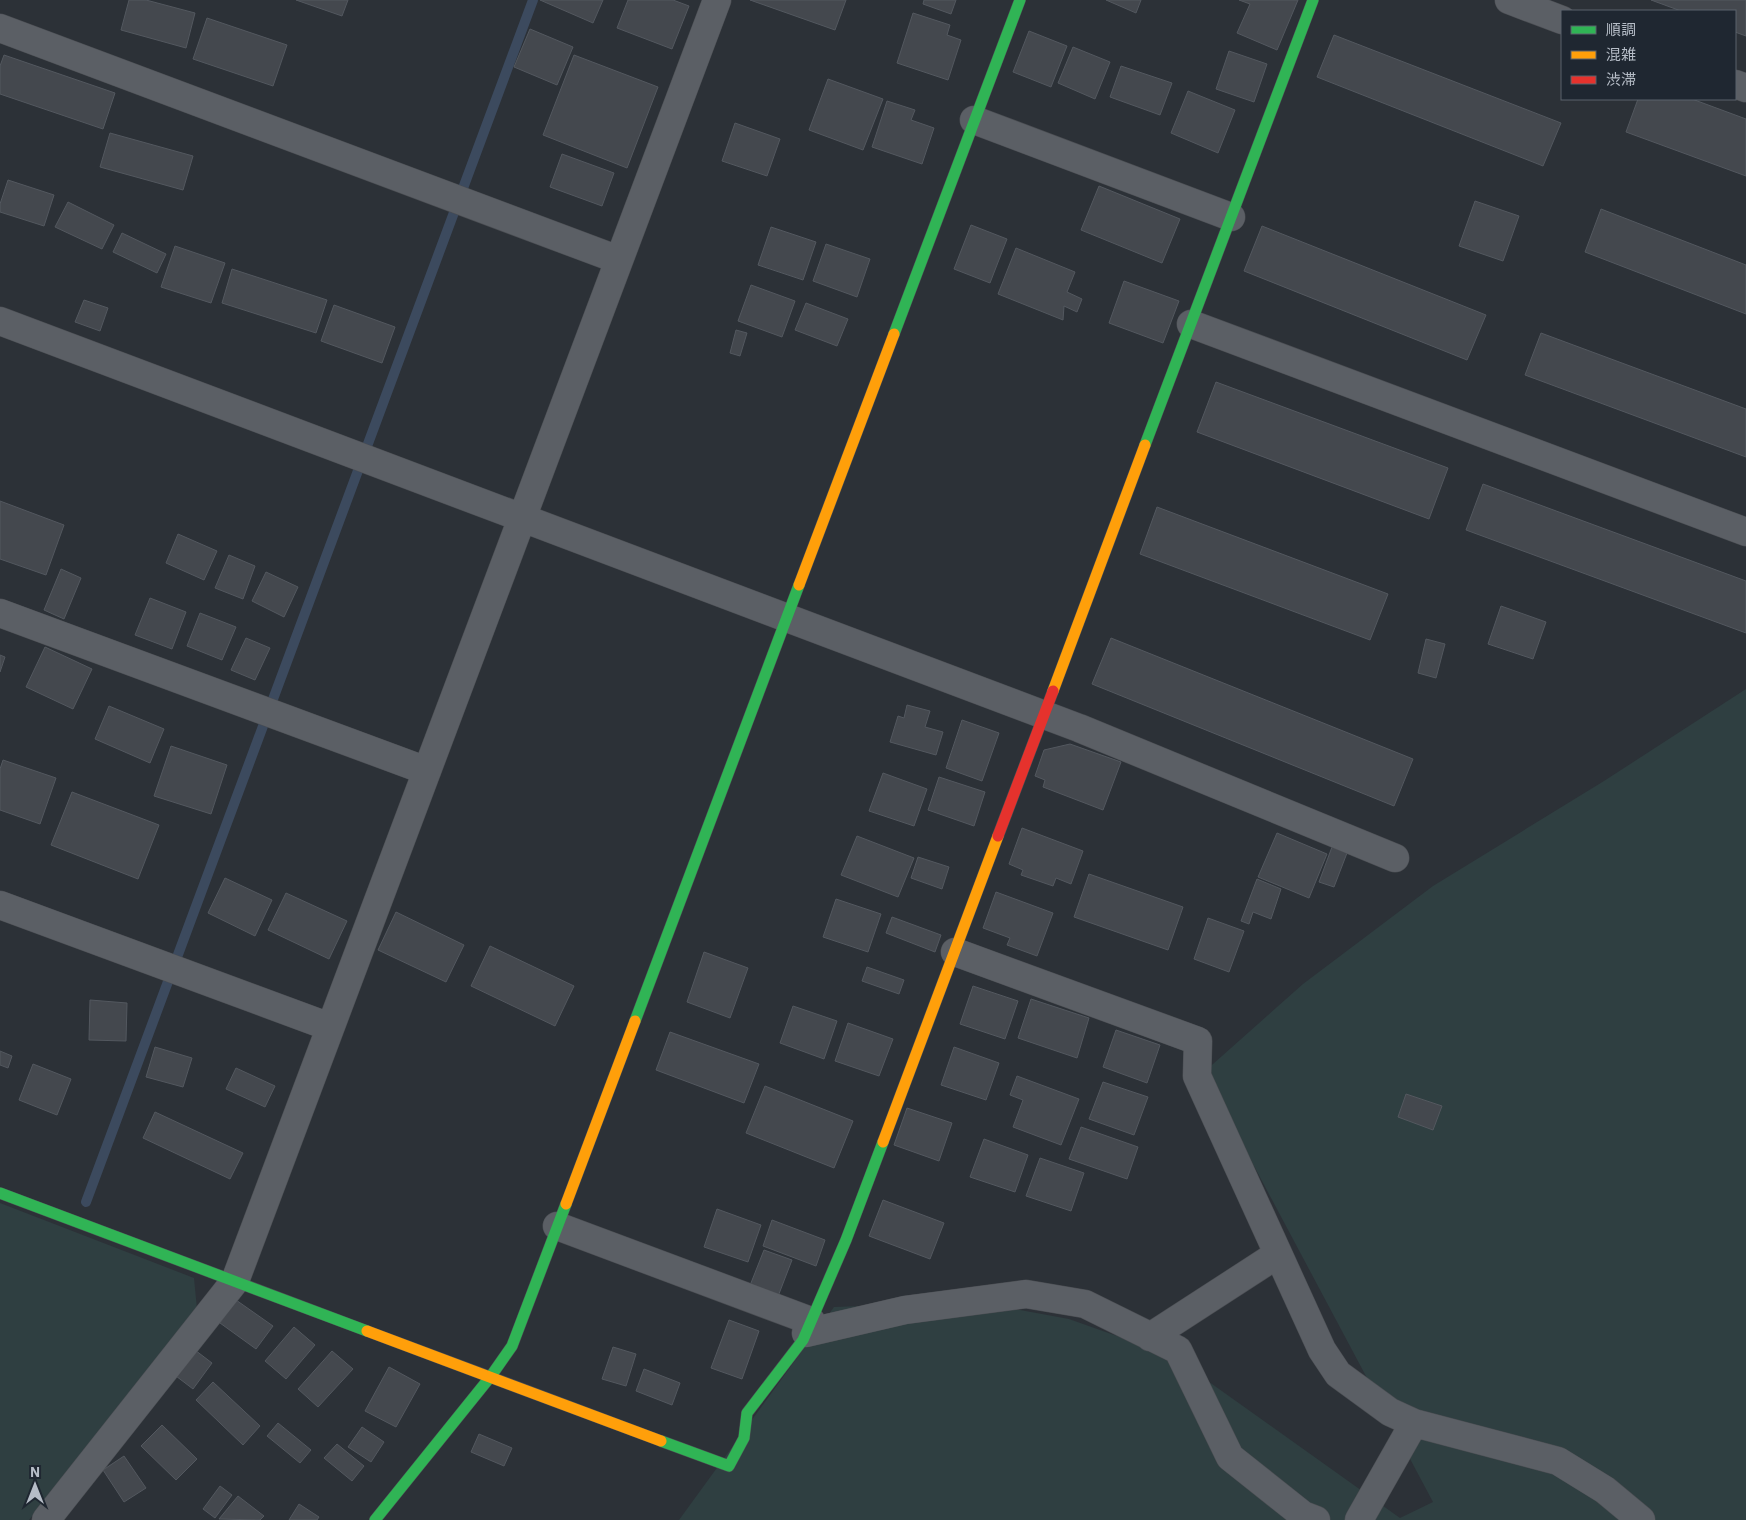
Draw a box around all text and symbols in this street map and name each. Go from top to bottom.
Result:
legend [1561,10,1736,100]
text: 順調 [1606,20,1636,39]
text: 混雑 [1606,45,1636,64]
text: 渋滞 [1606,70,1636,89]
north arrow [10,1460,60,1510]
text: N [30,1463,40,1481]

